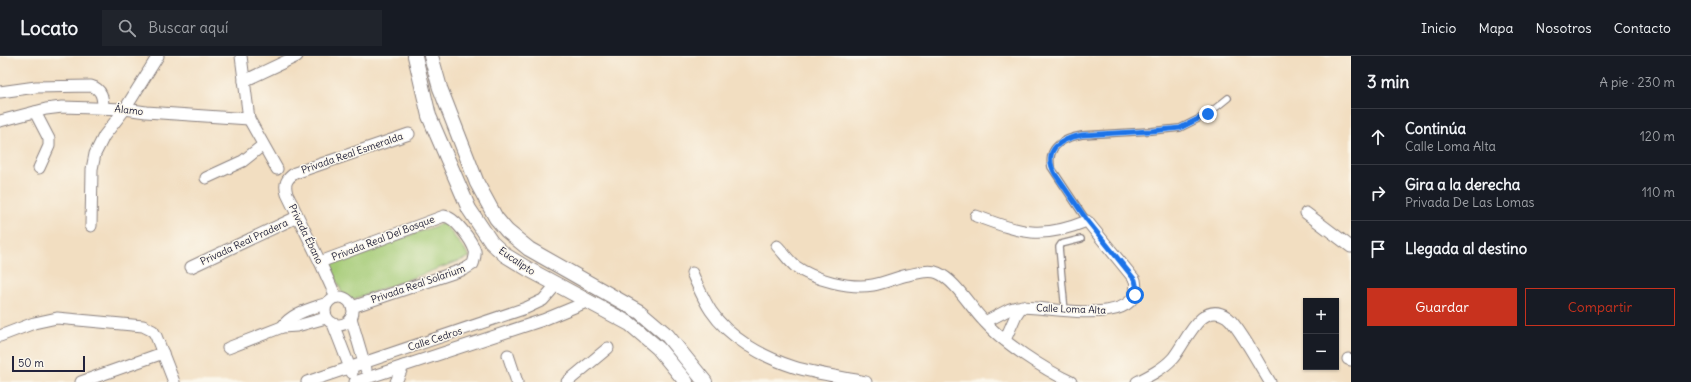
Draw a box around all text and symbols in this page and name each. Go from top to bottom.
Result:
search box [102,10,382,46]
text: Locato [20,16,78,40]
icon: search [116,17,138,39]
text: Buscar aquí [148,18,228,37]
text: Inicio [1421,19,1456,37]
text: Mapa [1478,19,1514,37]
text: Nosotros [1536,19,1592,37]
text: Contacto [1614,19,1671,37]
text: 3 min [1367,71,1409,93]
text: A pie · 230 m [1600,74,1675,91]
street label: Álamo [114,102,144,118]
route end [1199,105,1217,123]
text: Continúa [1405,119,1466,138]
icon: ahead [1367,126,1389,148]
text: 120 m [1640,128,1675,145]
street label: Privada Real Esmeralda [299,129,405,177]
text: Calle Loma Alta [1405,138,1496,155]
text: Gira a la derecha [1405,175,1520,194]
icon: right [1367,182,1389,204]
text: 110 m [1642,184,1675,201]
text: Privada De Las Lomas [1405,194,1535,211]
street label: Privada Ébano [286,202,326,267]
street label: Privada Real Del Bosque [330,212,436,264]
street label: Privada Real Pradera [198,216,290,268]
icon: arrive [1367,238,1389,260]
text: Llegada al destino [1405,239,1527,258]
street label: Eucalipto [496,244,538,278]
street label: Privada Real Solarium [369,262,467,306]
route start [1126,286,1144,304]
button: Guardar [1367,288,1517,326]
button: Compartir [1525,288,1675,326]
map controls [1303,298,1339,370]
button: + [1303,298,1339,334]
street label: Calle Loma Alta [1036,301,1106,317]
street label: Calle Cedros [406,324,464,354]
button: − [1303,334,1339,370]
scale bar [12,354,85,373]
text: 50 m [18,356,44,370]

